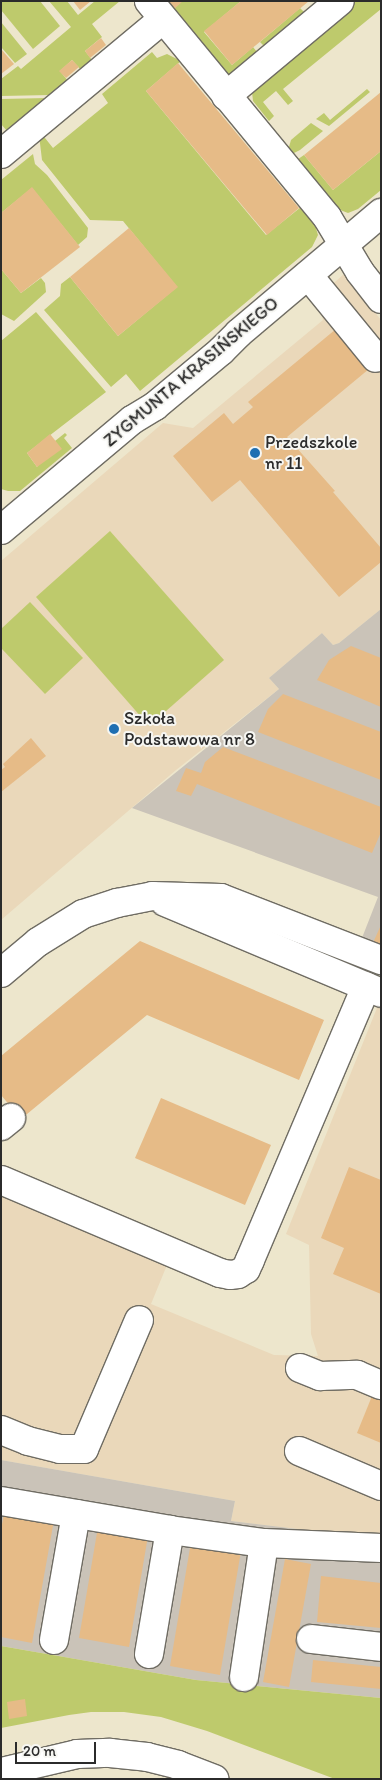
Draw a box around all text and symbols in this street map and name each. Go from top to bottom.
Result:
street label: ZYGMUNTA KRASIŃSKIEGO [99,293,283,451]
place label: Przedszkole nr 11 [265,432,357,474]
marker: Przedszkole nr 11 [249,447,261,459]
place label: Szkoła Podstawowa nr 8 [124,708,254,751]
marker: Szkoła Podstawowa nr 8 [108,723,120,735]
scale bar [18,1732,99,1764]
text: 20 m [23,1742,56,1760]

